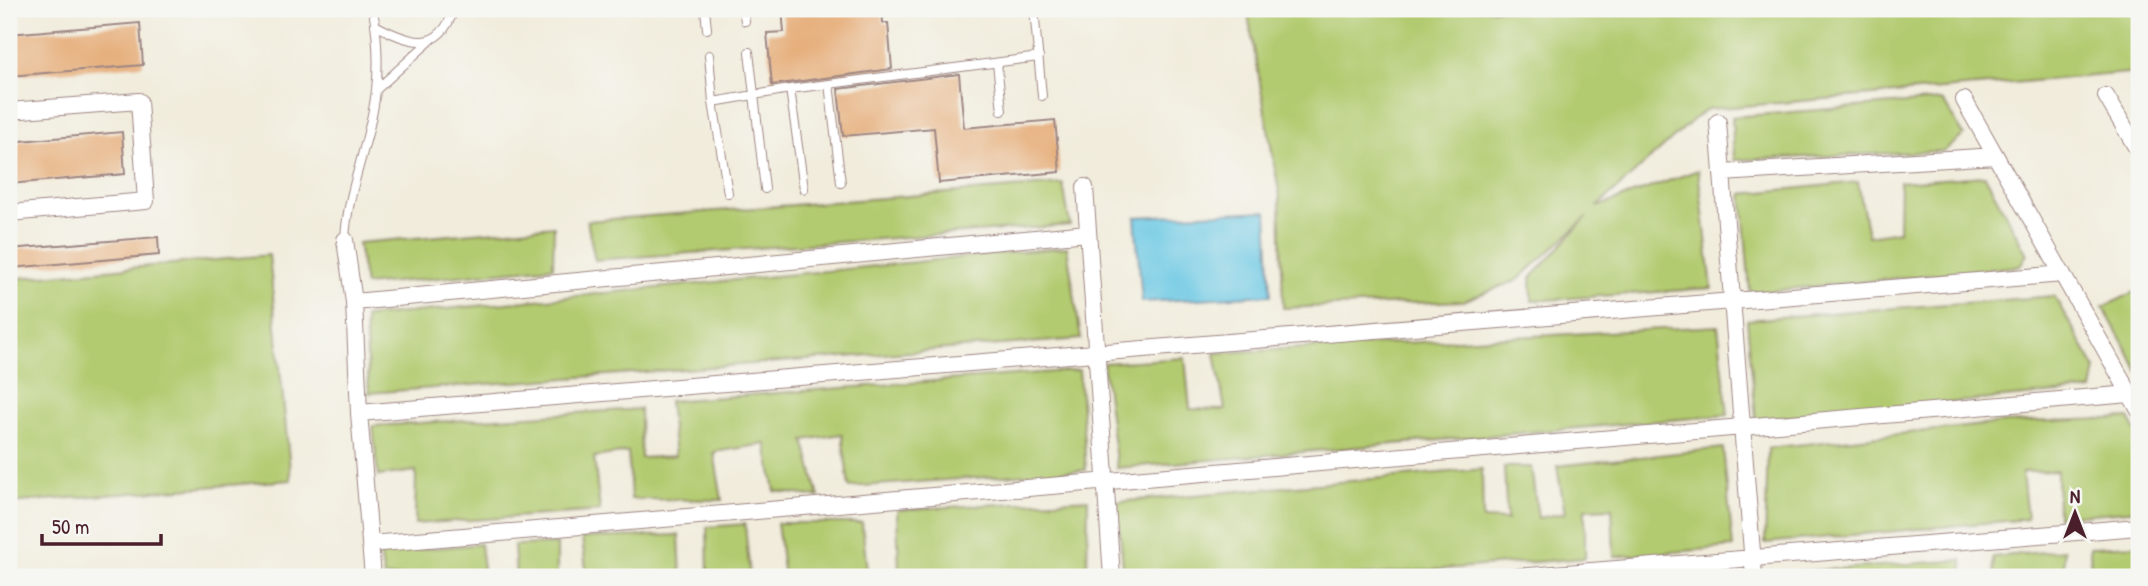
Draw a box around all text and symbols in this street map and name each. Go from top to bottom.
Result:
north arrow [2039,477,2110,548]
text: N [2070,483,2080,509]
scale bar [42,502,161,546]
text: 50 m [52,512,89,541]

